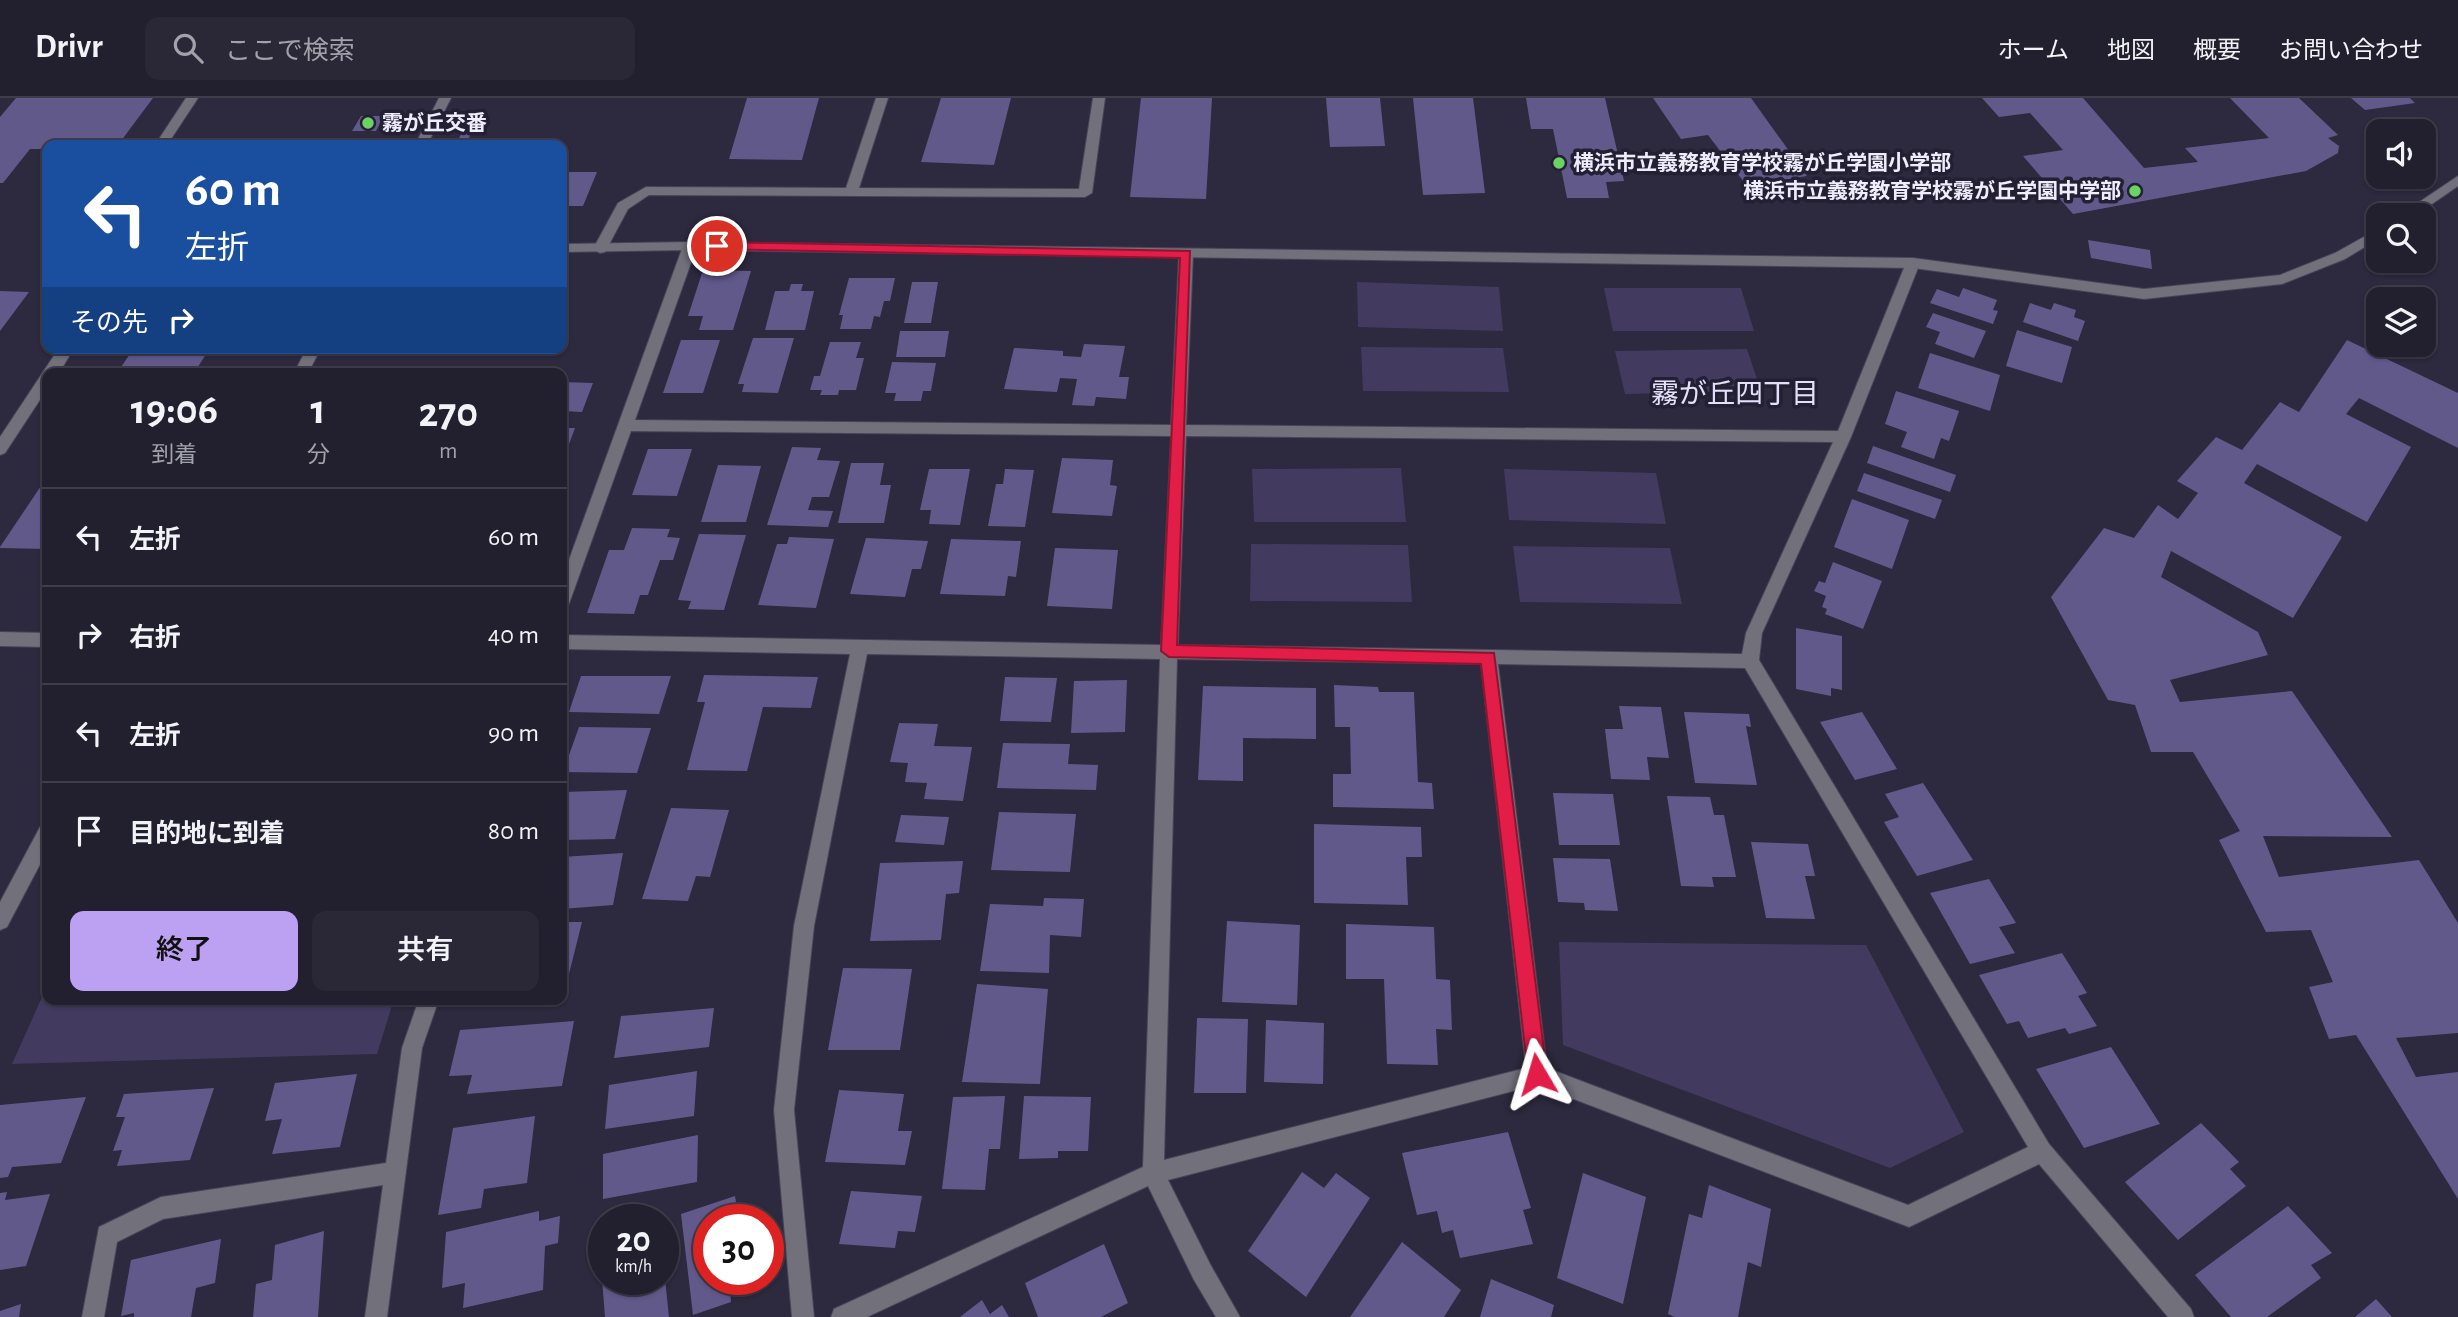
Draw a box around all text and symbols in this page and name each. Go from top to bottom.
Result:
search box [145,17,635,80]
icon: search [169,29,207,67]
text: Drivr [35,31,103,64]
text: ここで検索 [225,38,355,64]
text: ホーム [1998,39,2069,63]
text: 地図 [2107,39,2155,63]
text: 概要 [2193,39,2241,63]
text: お問い合わせ [2279,39,2423,63]
place label: 霧が丘交番 [382,111,487,134]
marker: 霧が丘交番 [360,115,376,131]
map controls [2366,119,2436,357]
button: sound [2366,119,2436,189]
place label: 横浜市立義務教育学校霧が丘学園小学部 [1573,151,1951,174]
marker: 横浜市立義務教育学校霧が丘学園小学部 [1551,155,1567,171]
text: 60 m [185,166,281,215]
icon: left [70,168,161,259]
place label: 横浜市立義務教育学校霧が丘学園中学部 [1743,179,2121,202]
marker: 横浜市立義務教育学校霧が丘学園中学部 [2127,183,2143,199]
button: search [2366,203,2436,273]
pin [687,216,747,276]
icon: arrive [698,227,736,265]
text: 左折 [185,232,249,264]
button: layers [2366,287,2436,357]
icon: right [162,301,200,339]
text: その先 [70,310,148,336]
district label: 霧が丘四丁目 [1651,379,1819,409]
text: 19:06 [131,389,218,431]
text: 1 [311,389,326,431]
text: 270 [418,392,478,434]
text: m [439,440,458,463]
text: 到着 [151,444,197,467]
text: 分 [307,444,330,467]
icon: left [70,518,108,556]
text: 60 m [488,524,539,550]
text: 左折 [129,527,181,553]
icon: right [70,616,108,654]
text: 40 m [488,622,539,648]
text: 右折 [129,625,181,651]
icon: left [70,714,108,752]
text: 90 m [488,720,539,746]
text: 左折 [129,723,181,749]
icon: arrive [70,812,108,850]
text: 80 m [488,818,539,844]
text: 目的地に到着 [129,821,285,847]
button: 終了 [70,911,298,991]
button: 共有 [312,911,539,991]
position arrow [1500,1037,1574,1111]
speed limit sign: 30 [693,1204,784,1295]
text: 20 [616,1223,651,1258]
text: km/h [615,1258,652,1276]

